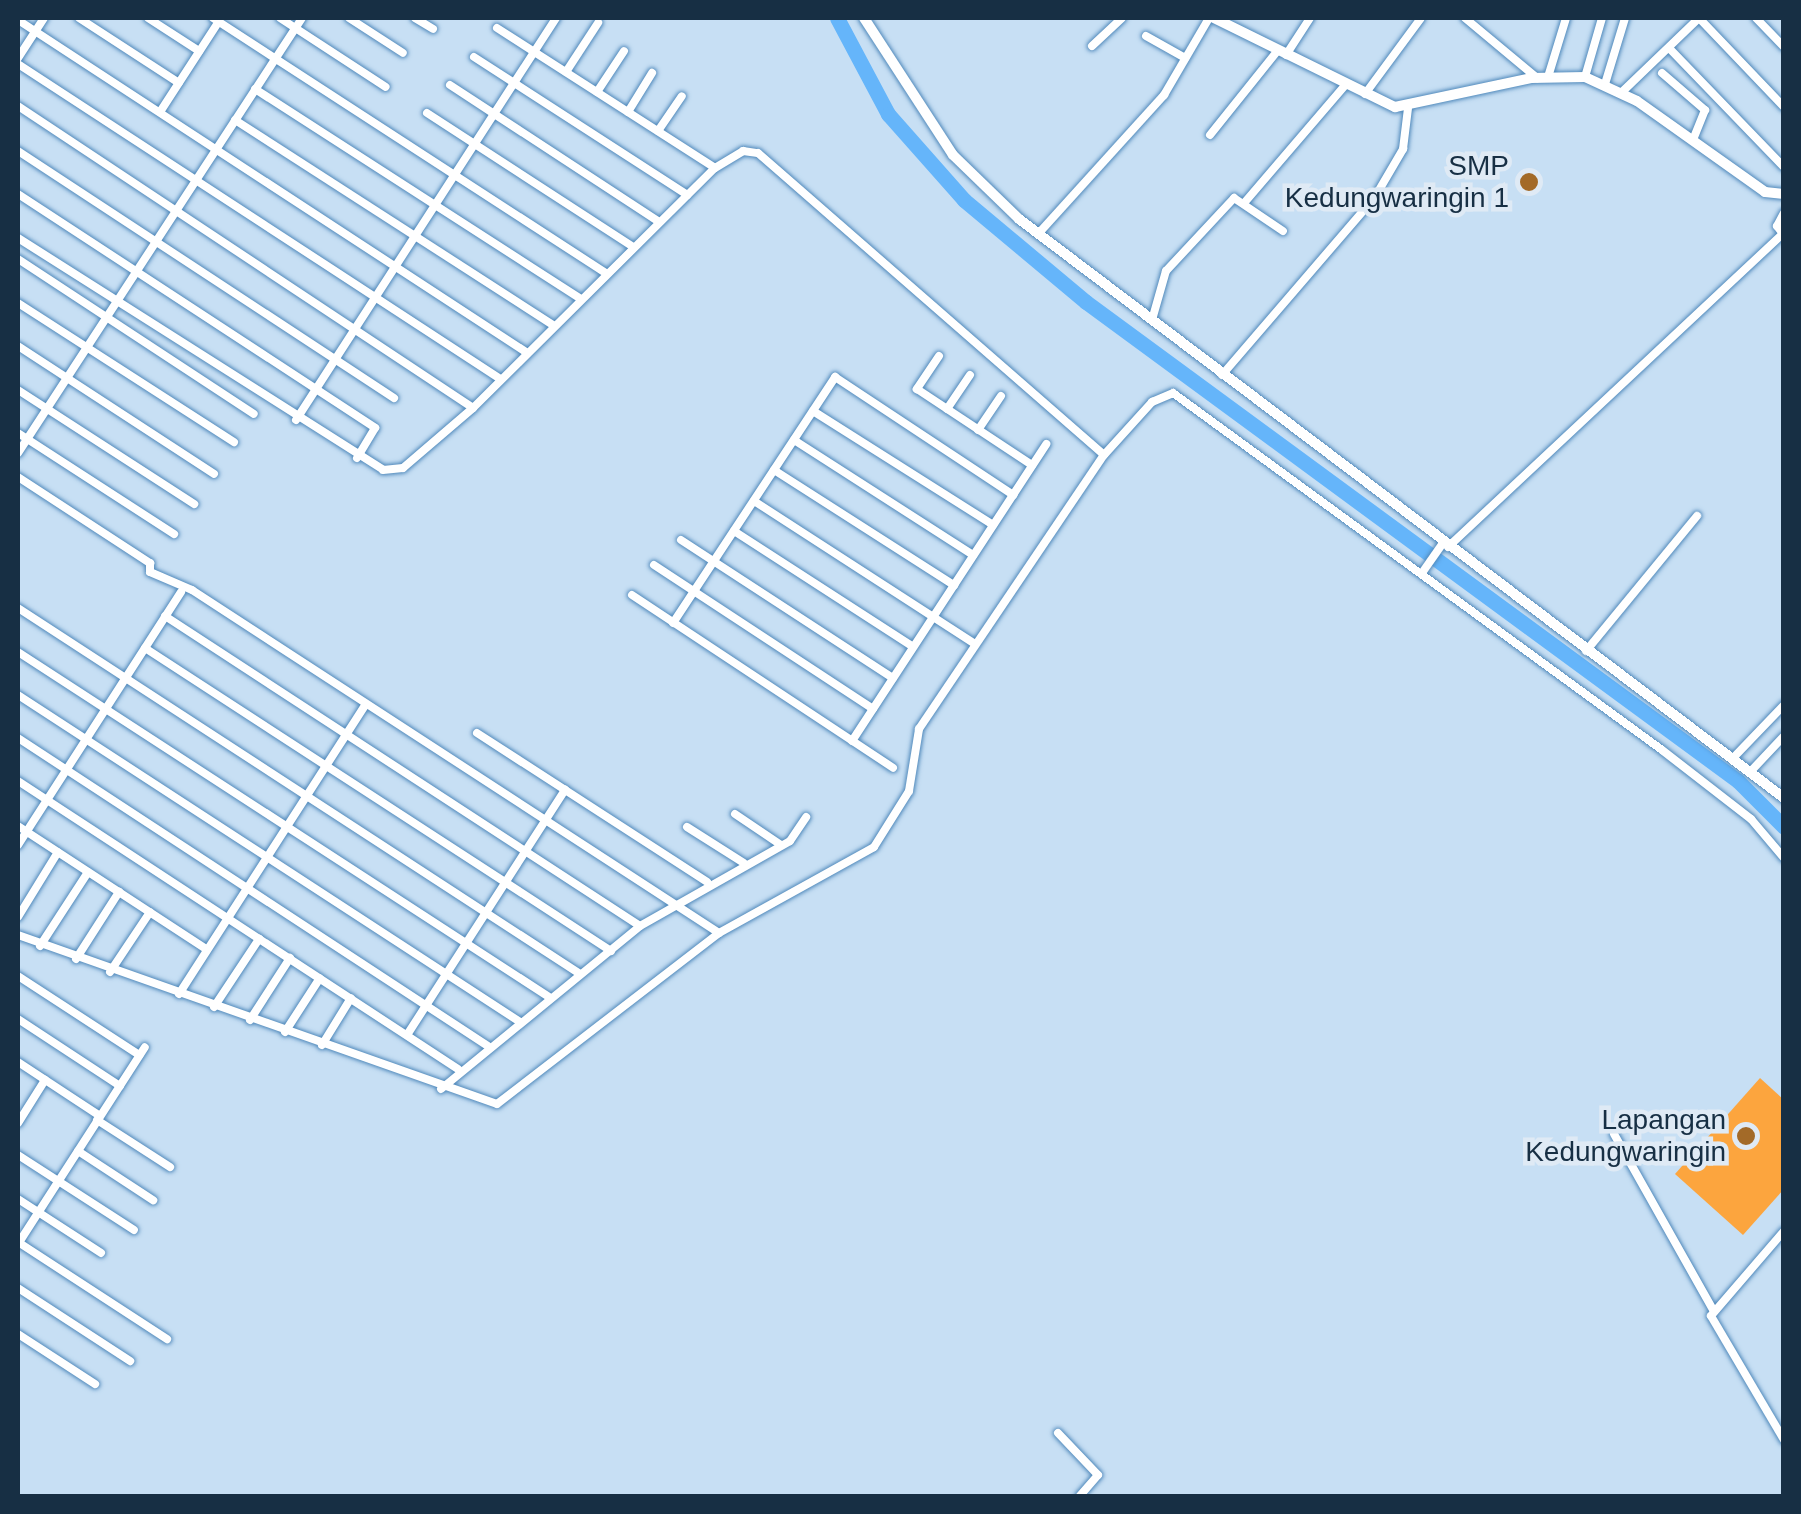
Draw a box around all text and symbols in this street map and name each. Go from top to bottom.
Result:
place label: SMP Kedungwaringin 1 [1285,149,1509,215]
marker: SMP Kedungwaringin 1 [1518,171,1540,193]
place label: Lapangan Kedungwaringin [1525,1103,1726,1169]
marker: Lapangan Kedungwaringin [1735,1125,1757,1147]

